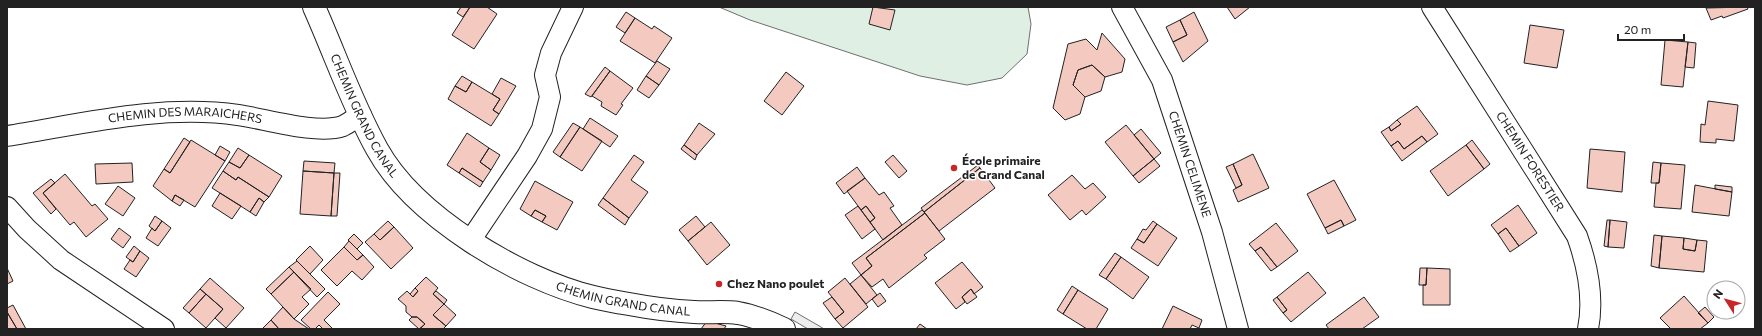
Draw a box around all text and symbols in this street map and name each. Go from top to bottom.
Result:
scale bar [1618,16,1684,42]
text: 20 m [1624,22,1651,36]
street label: CHEMIN GRAND CANAL [328,52,402,180]
street label: CHEMIN DES MARAICHERS [107,104,264,125]
street label: CHEMIN CELIMENE [1167,109,1215,219]
street label: CHEMIN FORESTIER [1494,109,1568,214]
place label: École primaire de Grand Canal [962,153,1045,181]
marker: École primaire de Grand Canal [949,163,959,173]
place label: Chez Nano poulet [727,276,824,290]
street label: CHEMIN GRAND CANAL [554,278,691,318]
marker: Chez Nano poulet [714,279,724,289]
north arrow [1706,280,1746,320]
text: N [1710,287,1725,301]

